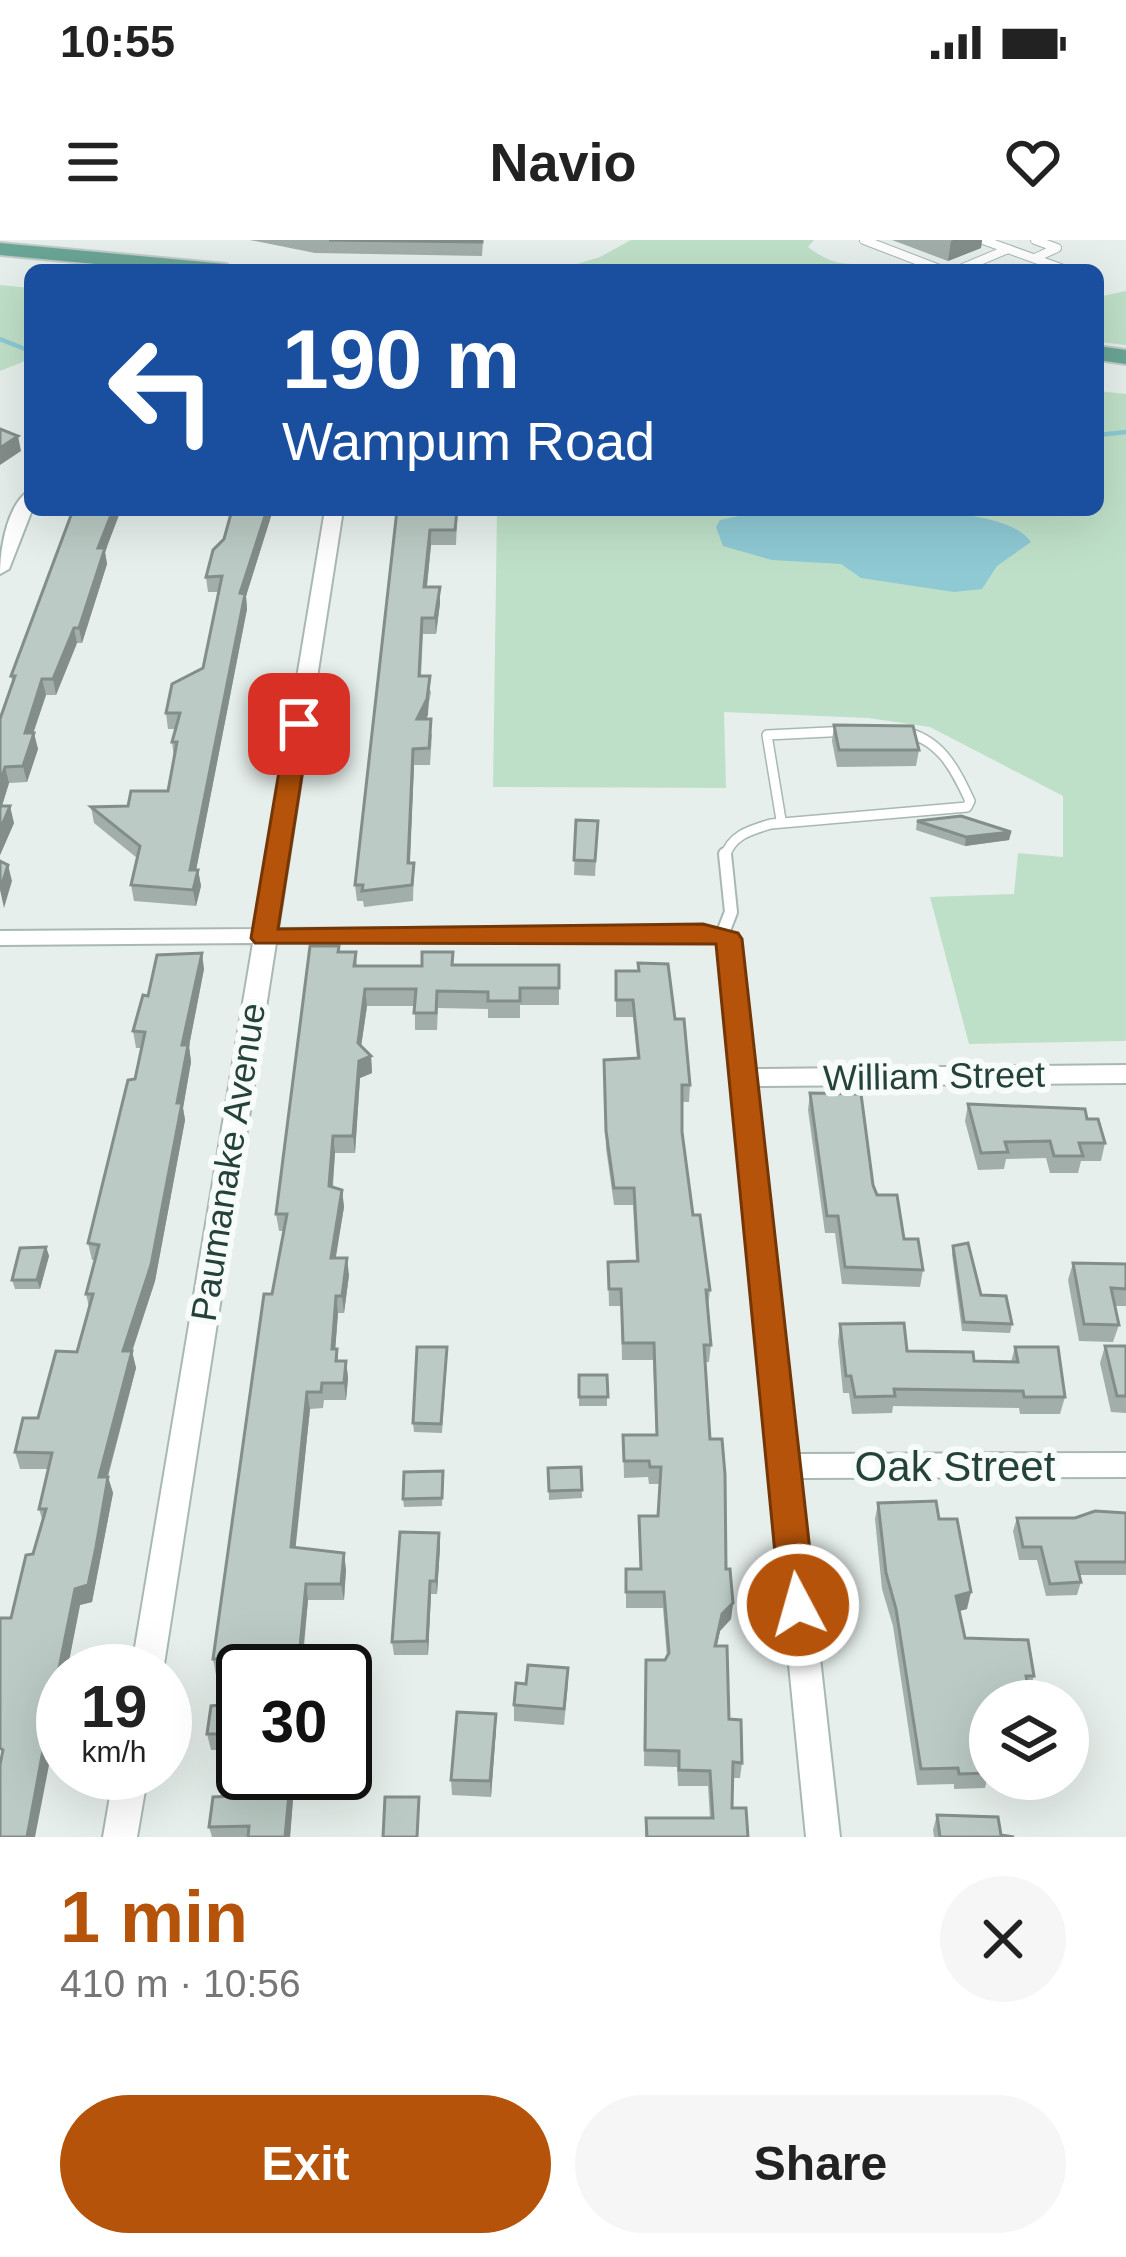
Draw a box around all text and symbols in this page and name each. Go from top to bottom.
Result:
text: 10:55 [60,16,175,67]
icon: menu [60,129,126,195]
icon: heart [1000,129,1066,195]
text: Navio [489,132,637,192]
icon: left [84,312,240,468]
text: 190 m [282,312,520,406]
text: Wampum Road [282,411,655,471]
pin [248,673,350,775]
icon: arrive [266,691,332,757]
street label: Paumanake Avenue [183,1000,273,1324]
street label: William Street [823,1054,1045,1098]
street label: Oak Street [855,1443,1056,1490]
position arrow [735,1542,861,1668]
speed limit sign: 30 [216,1644,372,1800]
text: 19 [81,1673,147,1740]
map controls [969,1680,1089,1800]
button: layers [969,1680,1089,1800]
text: km/h [81,1735,147,1768]
button: close [940,1876,1066,2002]
text: 1 min [60,1877,248,1957]
text: 410 m · 10:56 [60,1962,301,2005]
button: Exit [60,2095,551,2233]
button: Share [575,2095,1066,2233]

